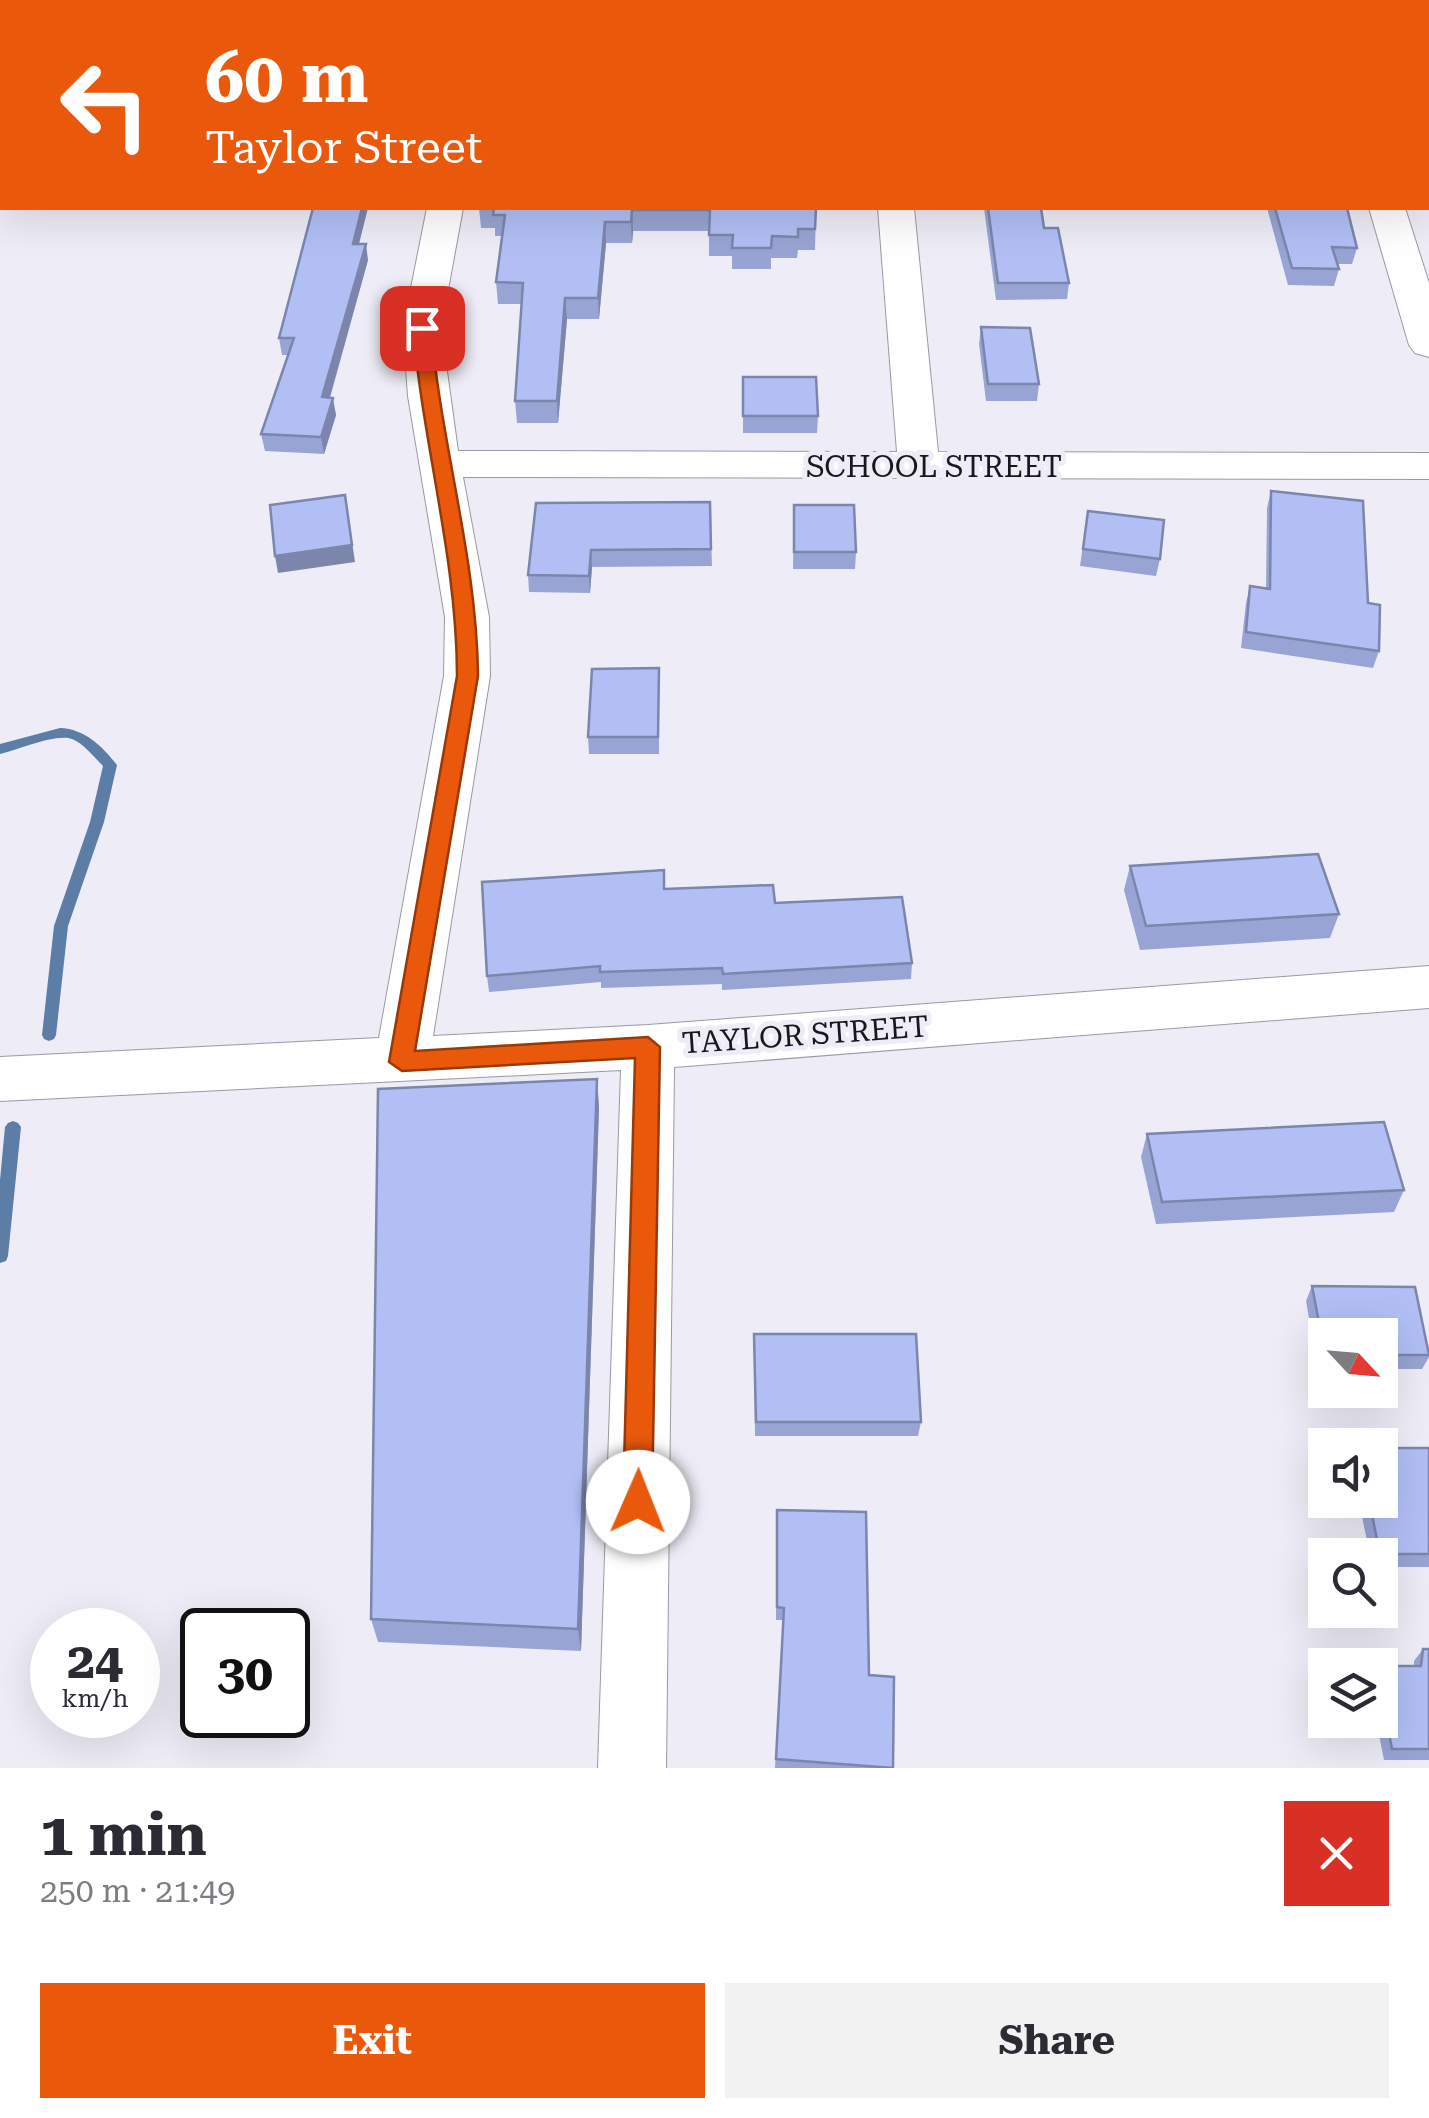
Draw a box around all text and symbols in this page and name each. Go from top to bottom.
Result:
text: 60 m [205,37,369,119]
icon: left [40,40,170,170]
text: Taylor Street [205,121,483,174]
pin [380,286,465,371]
icon: arrive [395,301,450,356]
street label: SCHOOL STREET [806,449,1062,484]
street label: TAYLOR STREET [681,1008,929,1061]
north arrow [1308,1318,1398,1408]
map controls [1308,1318,1398,1738]
button: sound [1308,1428,1398,1518]
position arrow [586,1450,690,1554]
button: search [1308,1538,1398,1628]
speed limit sign: 30 [180,1608,310,1738]
text: 24 [67,1632,123,1690]
button: layers [1308,1648,1398,1738]
text: km/h [62,1684,128,1713]
text: 1 min [40,1799,207,1870]
button: close [1284,1801,1389,1906]
text: 250 m · 21:49 [40,1872,235,1910]
button: Exit [40,1983,705,2098]
button: Share [725,1983,1389,2098]

